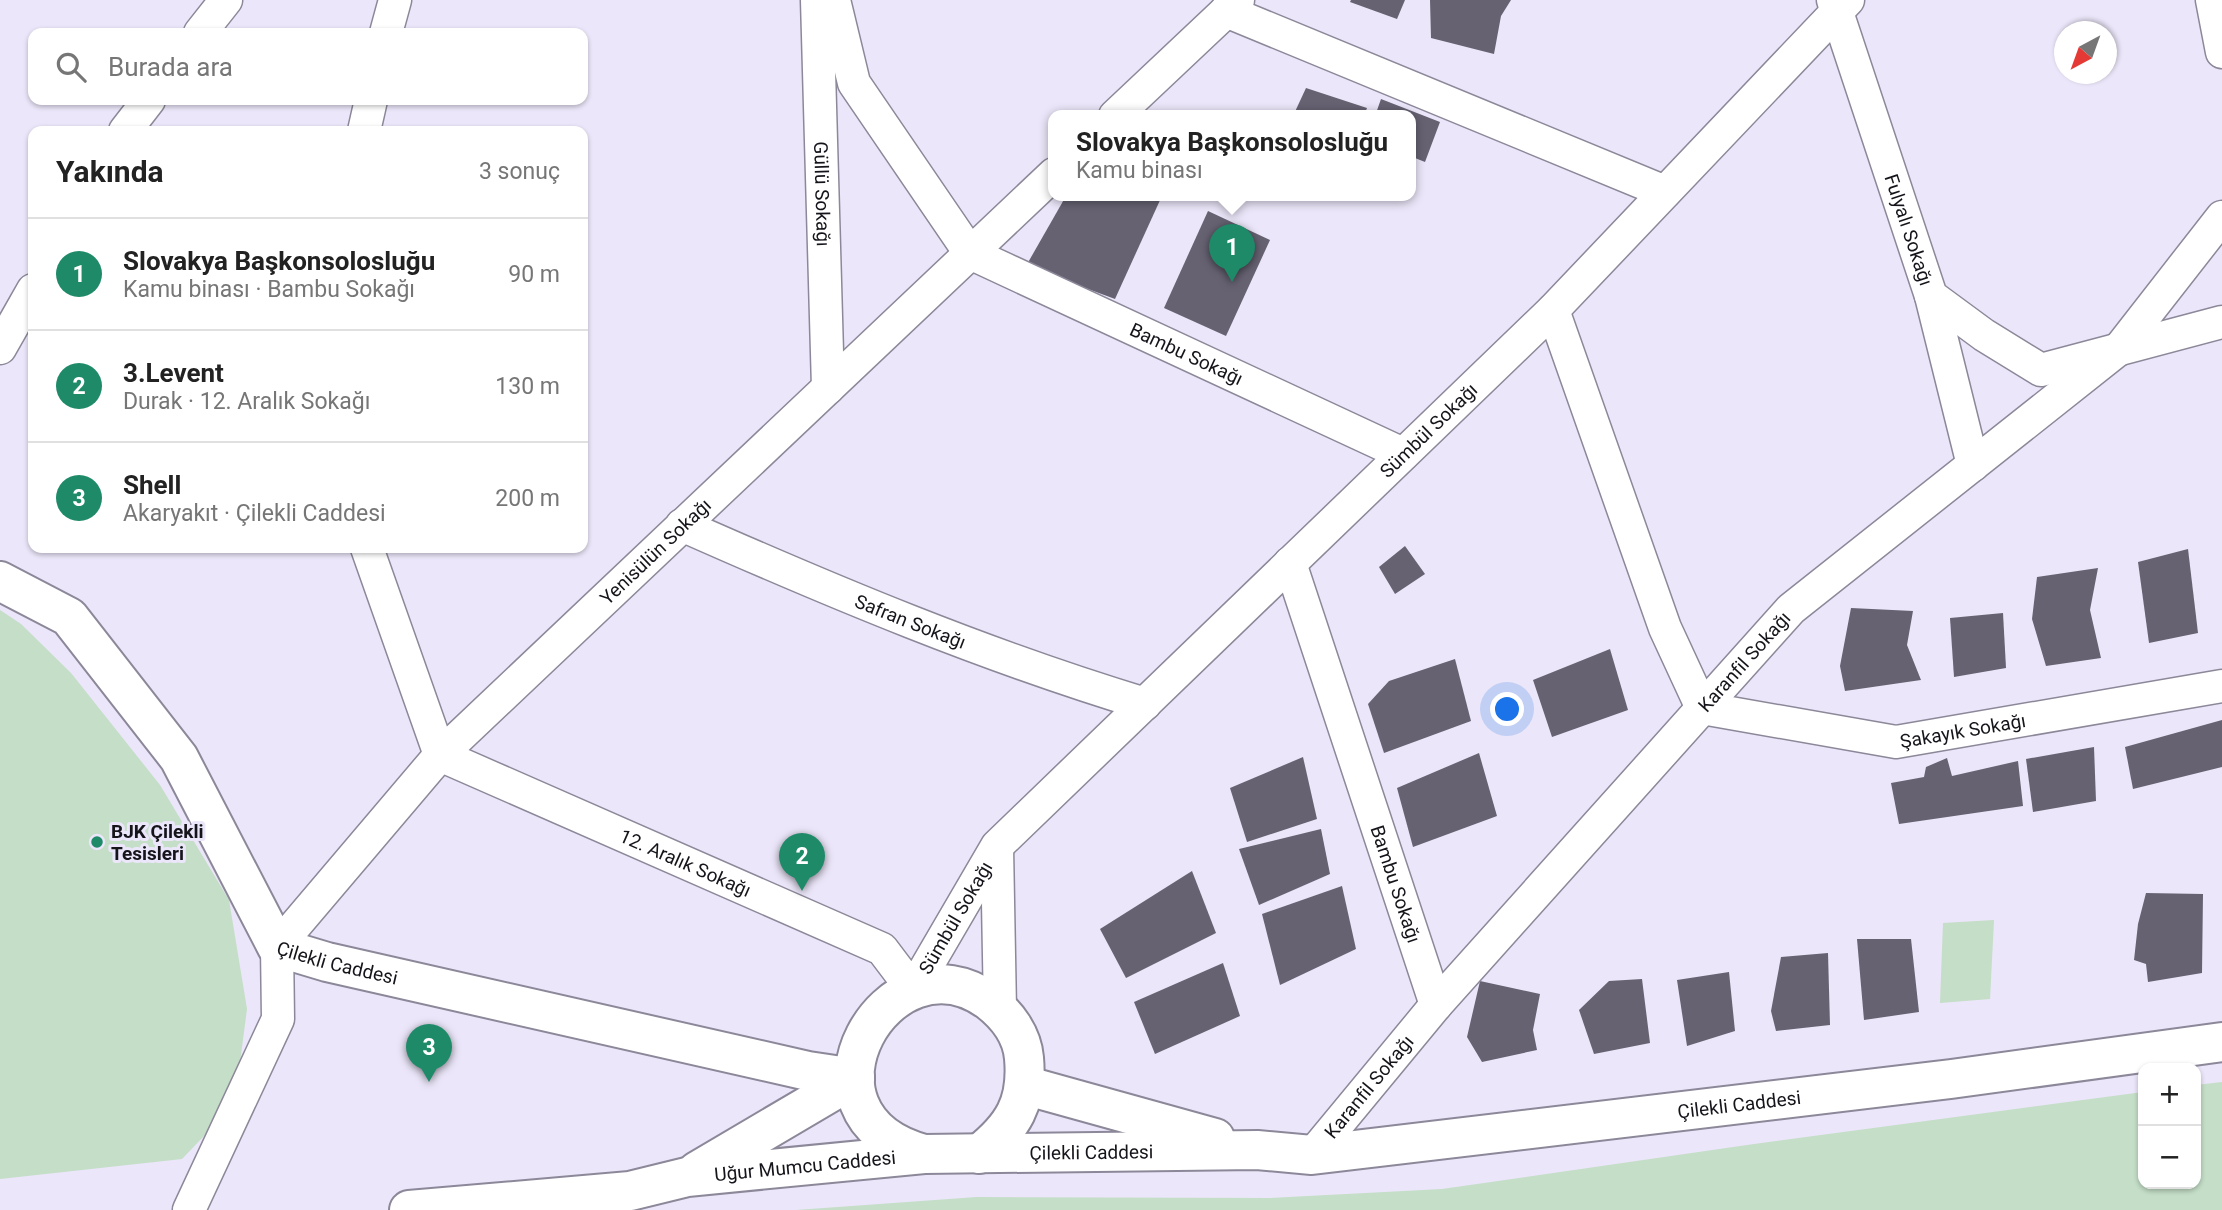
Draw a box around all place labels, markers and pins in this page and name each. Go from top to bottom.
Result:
pin: 1 [1209,224,1255,282]
place label: BJK Çilekli Tesisleri [111,820,204,865]
pin: 2 [779,833,825,891]
marker: BJK Çilekli Tesisleri [89,834,105,850]
pin: 3 [406,1024,452,1082]

